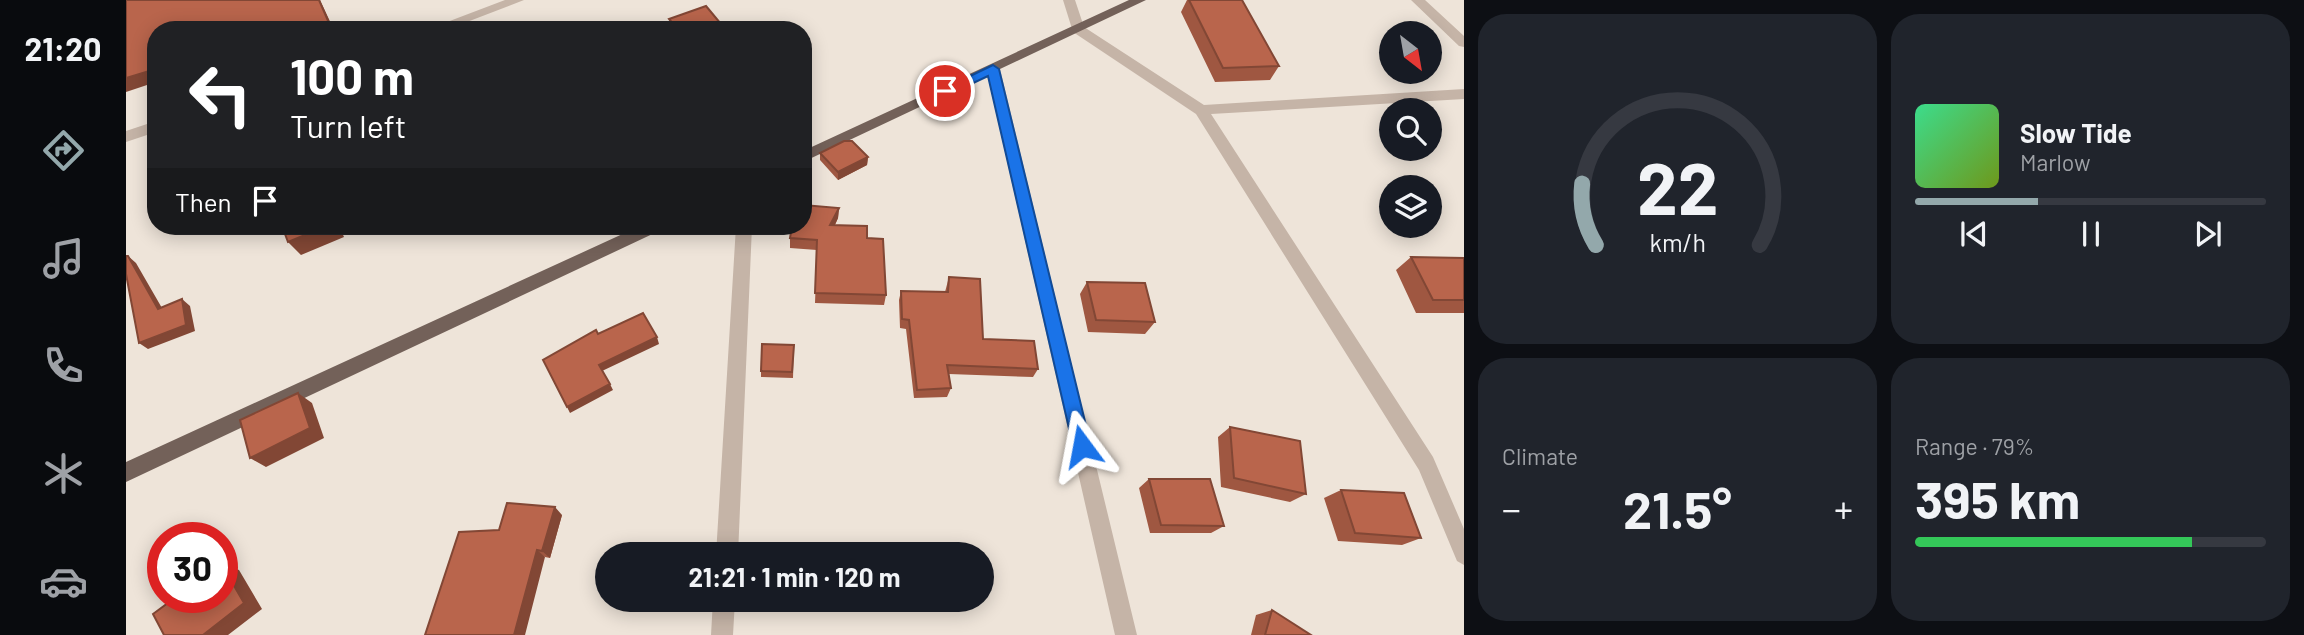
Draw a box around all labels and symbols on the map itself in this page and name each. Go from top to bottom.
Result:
north arrow [1379,21,1442,84]
pin [915,61,975,121]
position arrow [1045,409,1119,483]
speed limit sign: 30 [147,522,238,613]

